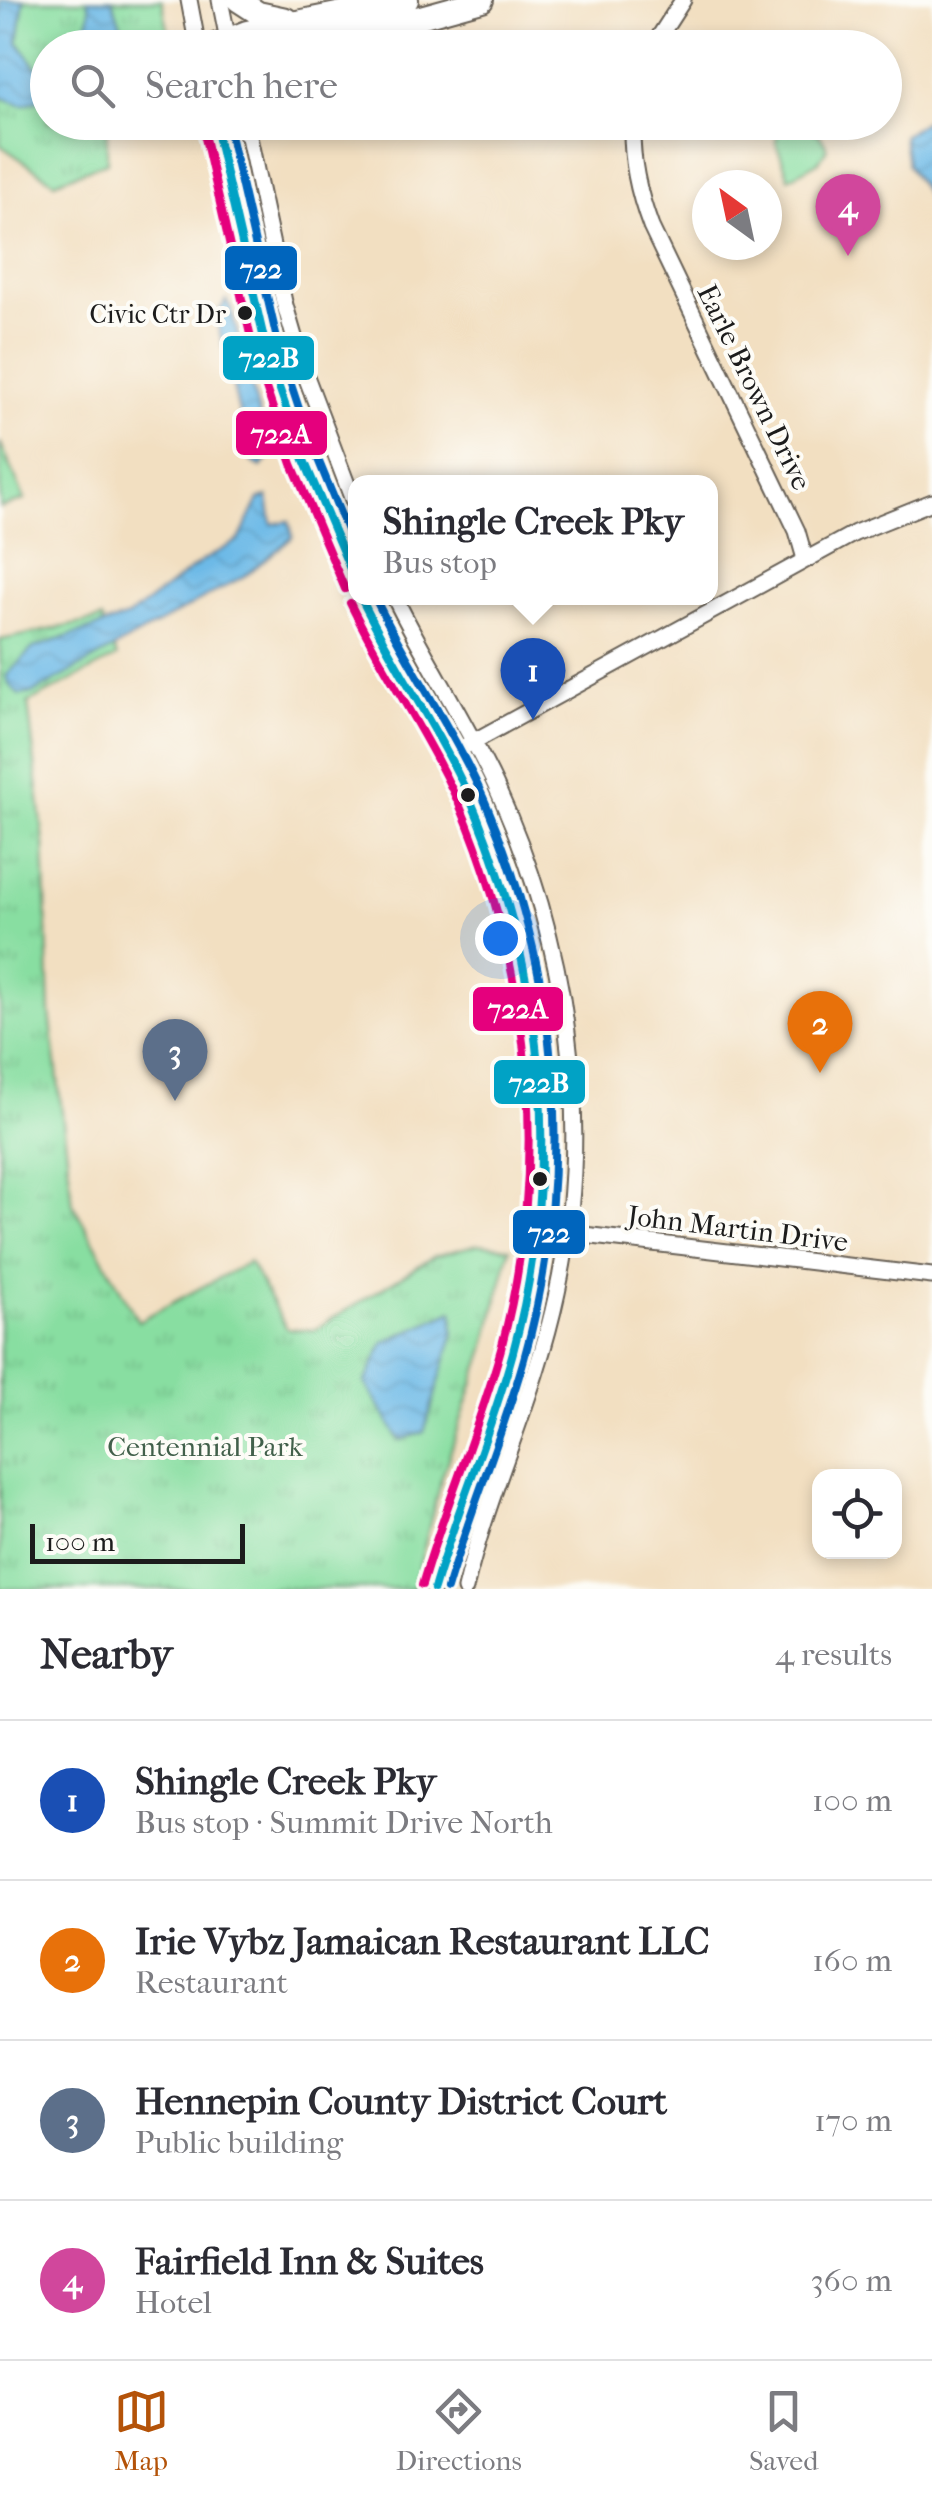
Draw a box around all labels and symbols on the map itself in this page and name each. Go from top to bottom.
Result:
north arrow [692,170,782,260]
pin: 4 [816,174,880,256]
line badge: 722 [223,244,299,292]
text: 722 [239,252,282,285]
street label: Earle Brown Drive [691,279,819,495]
place label: Civic Ctr Dr [90,299,226,330]
marker: Civic Ctr Dr [235,303,255,323]
line badge: 722B [221,334,316,382]
text: 722B [238,341,299,374]
line badge: 722A [234,409,329,457]
text: 722A [250,417,312,450]
pin: 1 [500,638,566,720]
unlabelled marker [458,785,478,805]
your location [475,913,526,964]
line badge: 722A [471,985,565,1033]
pin: 2 [788,990,852,1073]
text: 722A [487,992,549,1025]
pin: 3 [142,1018,208,1101]
line badge: 722B [492,1058,587,1106]
text: 722B [508,1066,569,1099]
unlabelled marker [530,1169,550,1189]
street label: John Martin Drive [624,1198,850,1258]
line badge: 722 [511,1208,587,1256]
text: 722 [527,1216,570,1249]
park label: Centennial Park [107,1430,303,1463]
scale bar [30,1519,245,1564]

